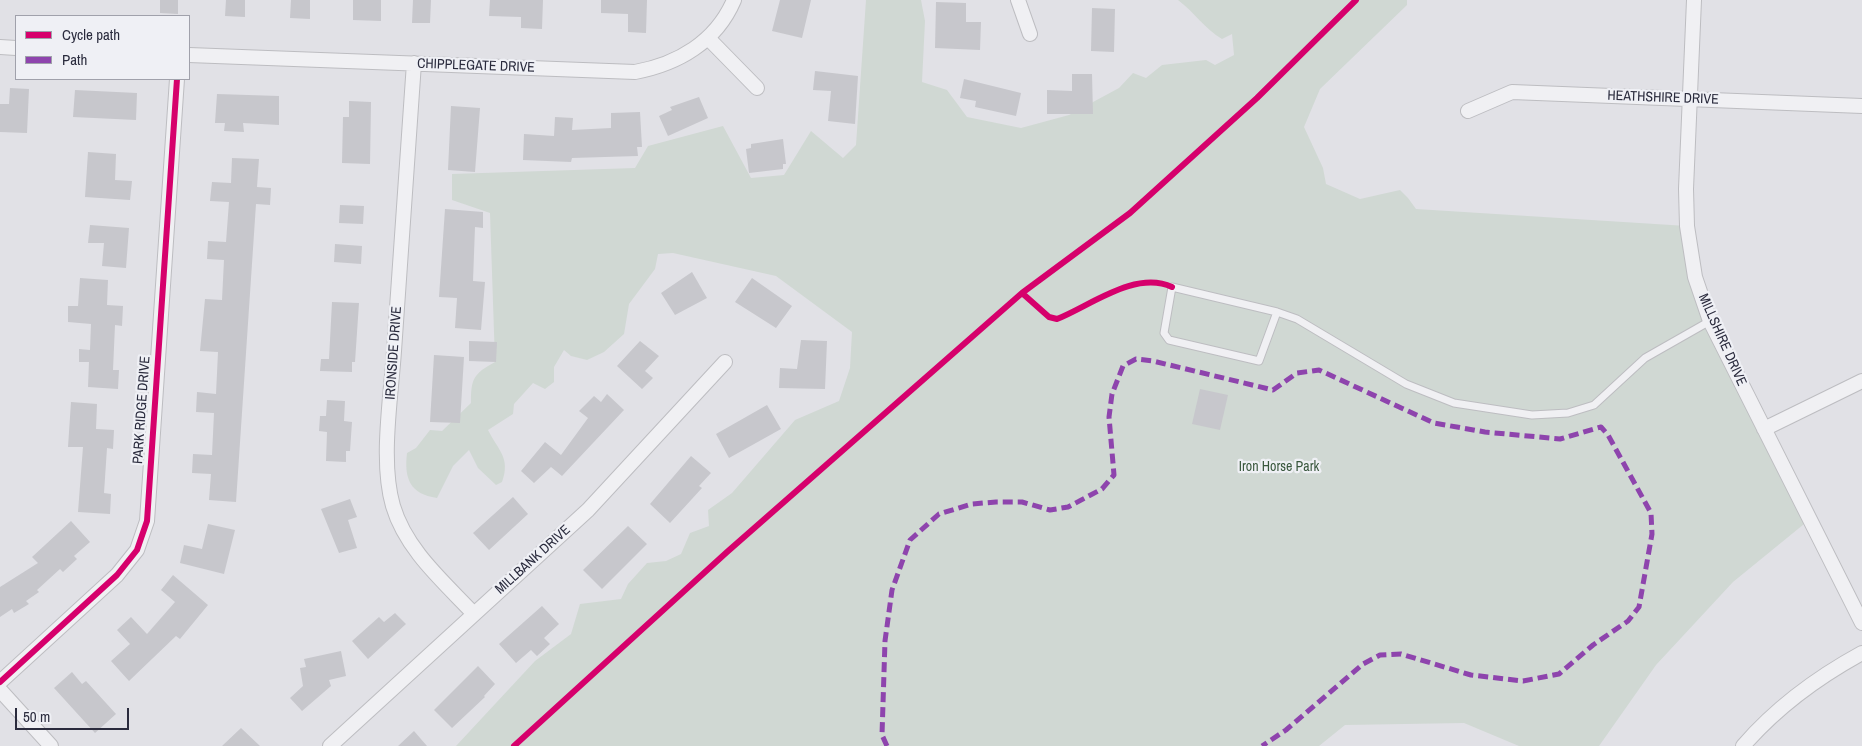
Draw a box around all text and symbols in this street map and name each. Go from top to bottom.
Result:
legend [15,15,190,80]
text: Cycle path [62,24,120,45]
text: Path [62,49,87,70]
street label: CHIPPLEGATE DRIVE [417,56,535,76]
street label: HEATHSHIRE DRIVE [1607,88,1719,108]
street label: MILLSHIRE DRIVE [1694,291,1750,389]
street label: IRONSIDE DRIVE [382,306,406,400]
street label: PARK RIDGE DRIVE [130,355,154,465]
park label: Iron Horse Park [1239,459,1319,475]
street label: MILLBANK DRIVE [492,522,574,598]
scale bar [18,698,131,730]
text: 50 m [23,706,50,727]

